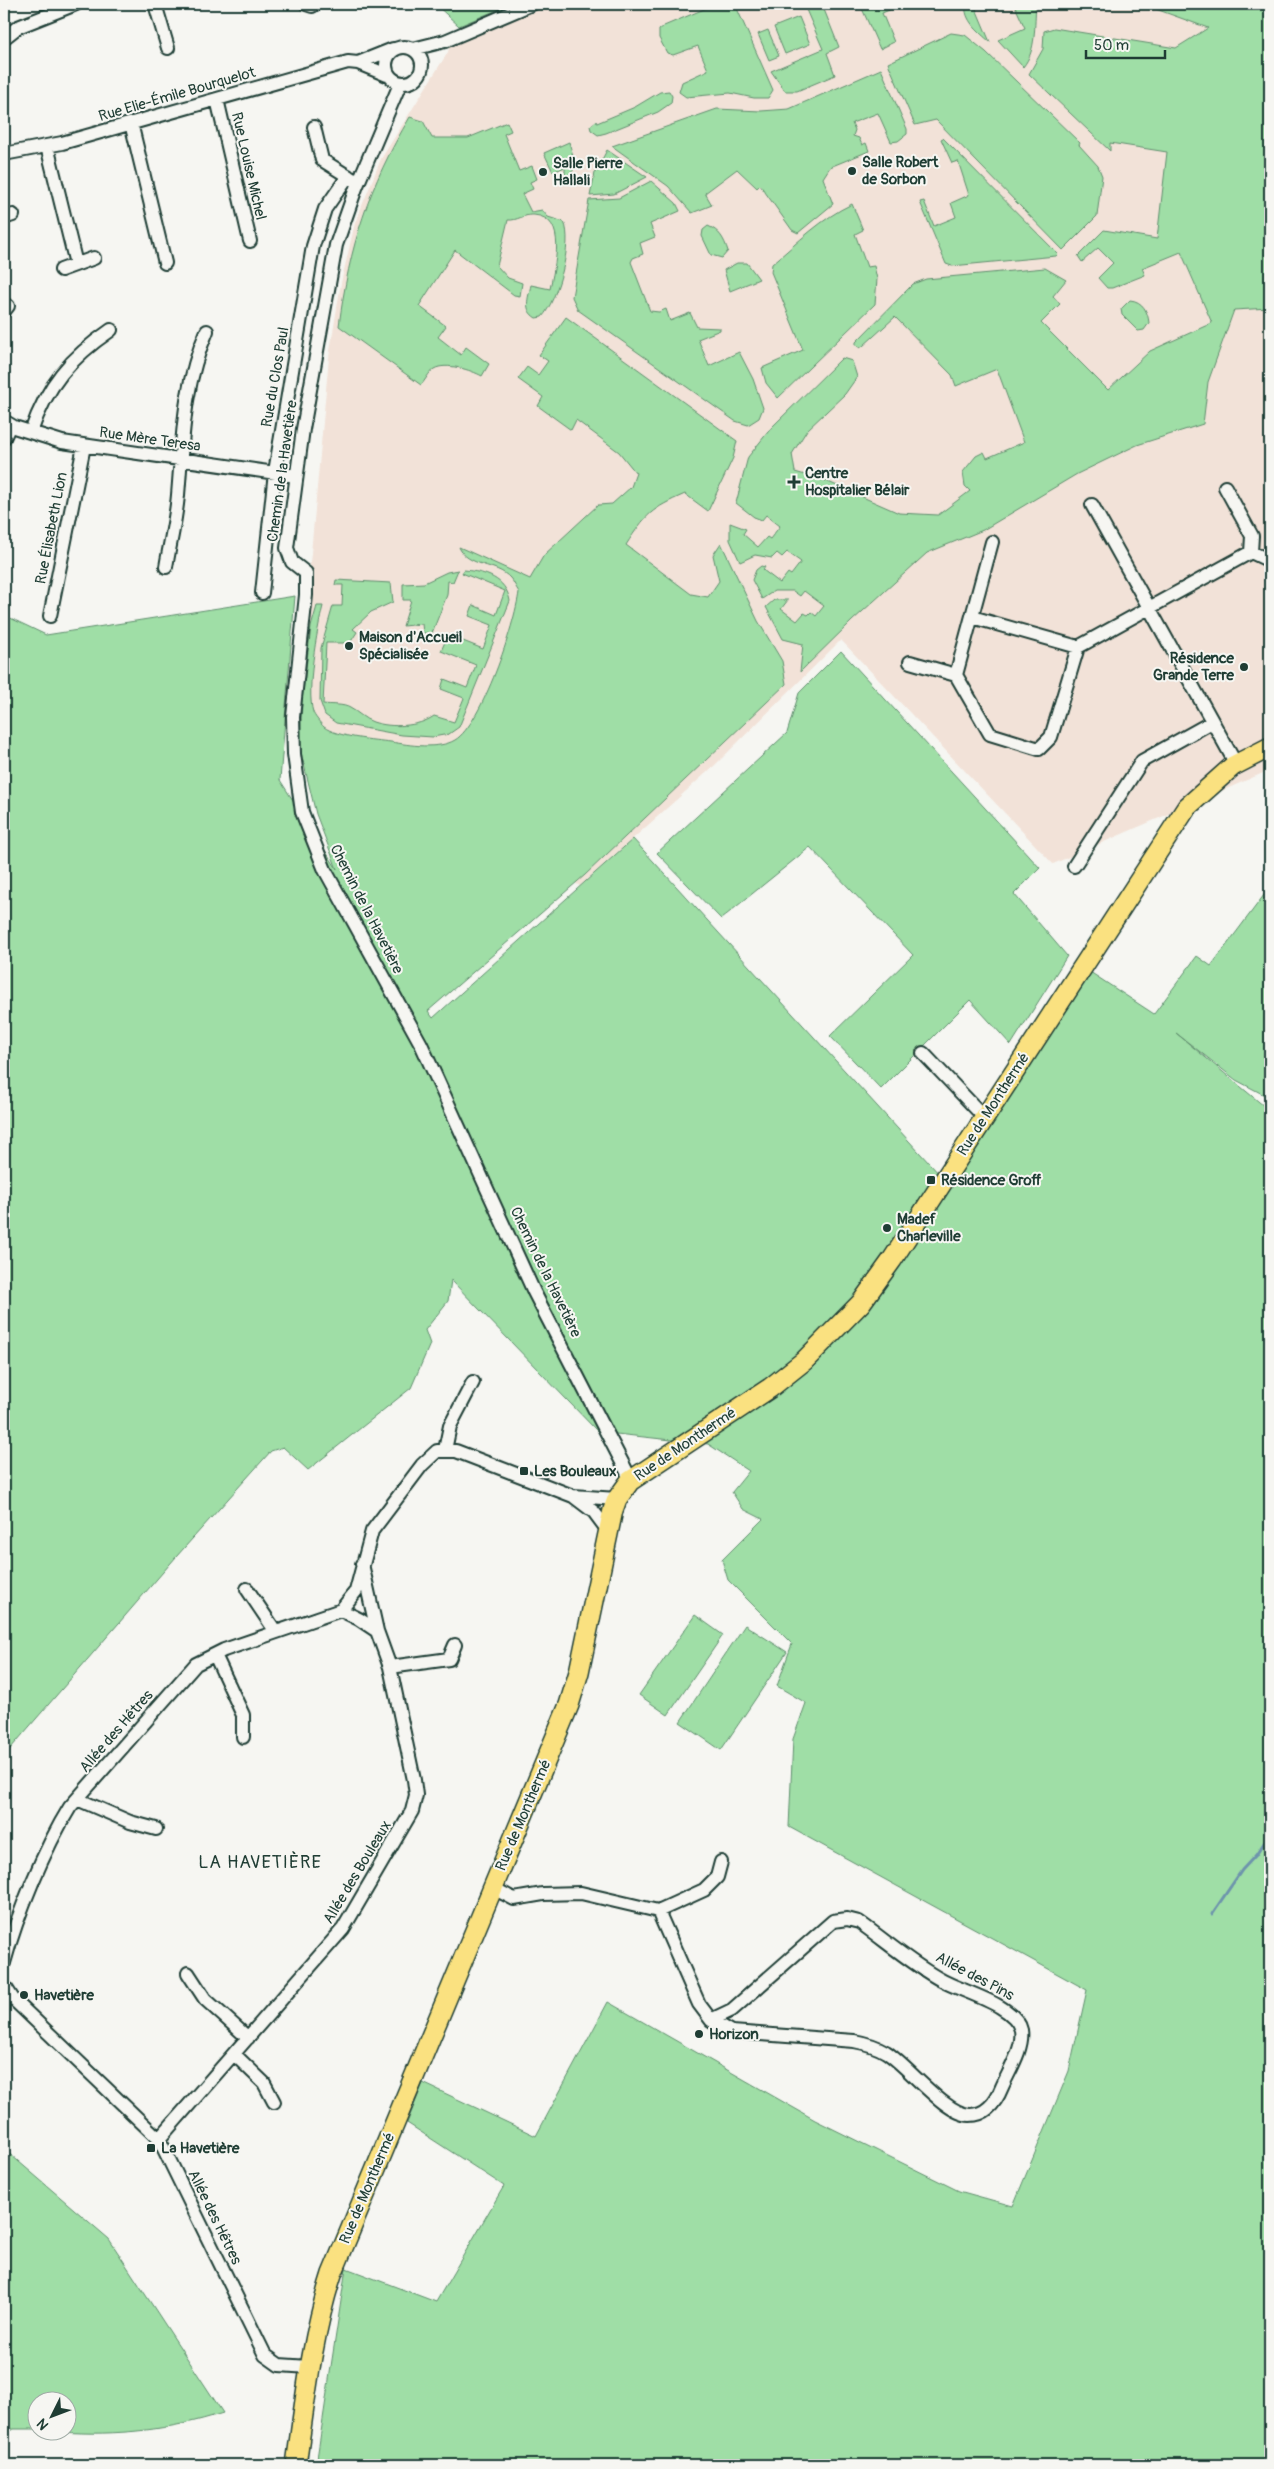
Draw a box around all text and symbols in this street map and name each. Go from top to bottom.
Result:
scale bar [1086,28,1165,60]
text: 50 m [1094,36,1129,55]
street label: Rue Elie-Émile Bourquelot [96,63,259,126]
street label: Rue Louise Michel [227,110,270,222]
place label: Salle Robert de Sorbon [862,153,939,189]
place label: Salle Pierre Hallali [553,154,623,190]
marker: Salle Robert de Sorbon [846,165,858,177]
marker: Salle Pierre Hallali [537,166,549,178]
street label: Rue du Clos Paul [257,326,294,429]
street label: Chemin de la Havetière [263,398,302,543]
street label: Rue Mère Teresa [98,423,202,456]
place label: Centre Hospitalier Bélair [805,464,910,500]
street label: Rue Élisabeth Lion [31,470,72,586]
marker: Centre Hospitalier Bélair [787,475,801,489]
place label: Maison d'Accueil Spécialisée [359,628,462,664]
marker: Maison d'Accueil Spécialisée [343,640,355,652]
place label: Résidence Grande Terre [1153,649,1235,685]
marker: Résidence Grande Terre [1238,661,1250,673]
street label: Chemin de la Havetière [326,841,408,978]
street label: Rue de Monthermé [953,1049,1034,1159]
place label: Résidence Groff [941,1171,1041,1190]
marker: Résidence Groff [925,1174,937,1186]
street label: Chemin de la Havetière [506,1204,586,1341]
place label: Madef Charleville [897,1210,961,1246]
marker: Madef Charleville [881,1222,893,1234]
street label: Rue de Monthermé [631,1403,740,1486]
place label: Les Bouleaux [534,1462,617,1481]
marker: Les Bouleaux [518,1465,530,1477]
street label: Allée des Hêtres [75,1686,158,1776]
street label: Rue de Monthermé [491,1757,555,1874]
street label: Allée des Bouleaux [319,1817,396,1927]
district label: LA HAVETIÈRE [198,1851,322,1874]
street label: Allée des Pins [932,1948,1017,2005]
place label: Havetière [34,1986,94,2005]
marker: Havetière [18,1989,30,2001]
place label: Horizon [709,2025,759,2044]
marker: Horizon [693,2028,705,2040]
street label: Rue de Monthermé [335,2130,399,2247]
place label: La Havetière [161,2139,240,2158]
marker: La Havetière [145,2142,157,2154]
street label: Allée des Hêtres [183,2167,246,2268]
north arrow [28,2392,78,2442]
text: N [33,2415,52,2434]

